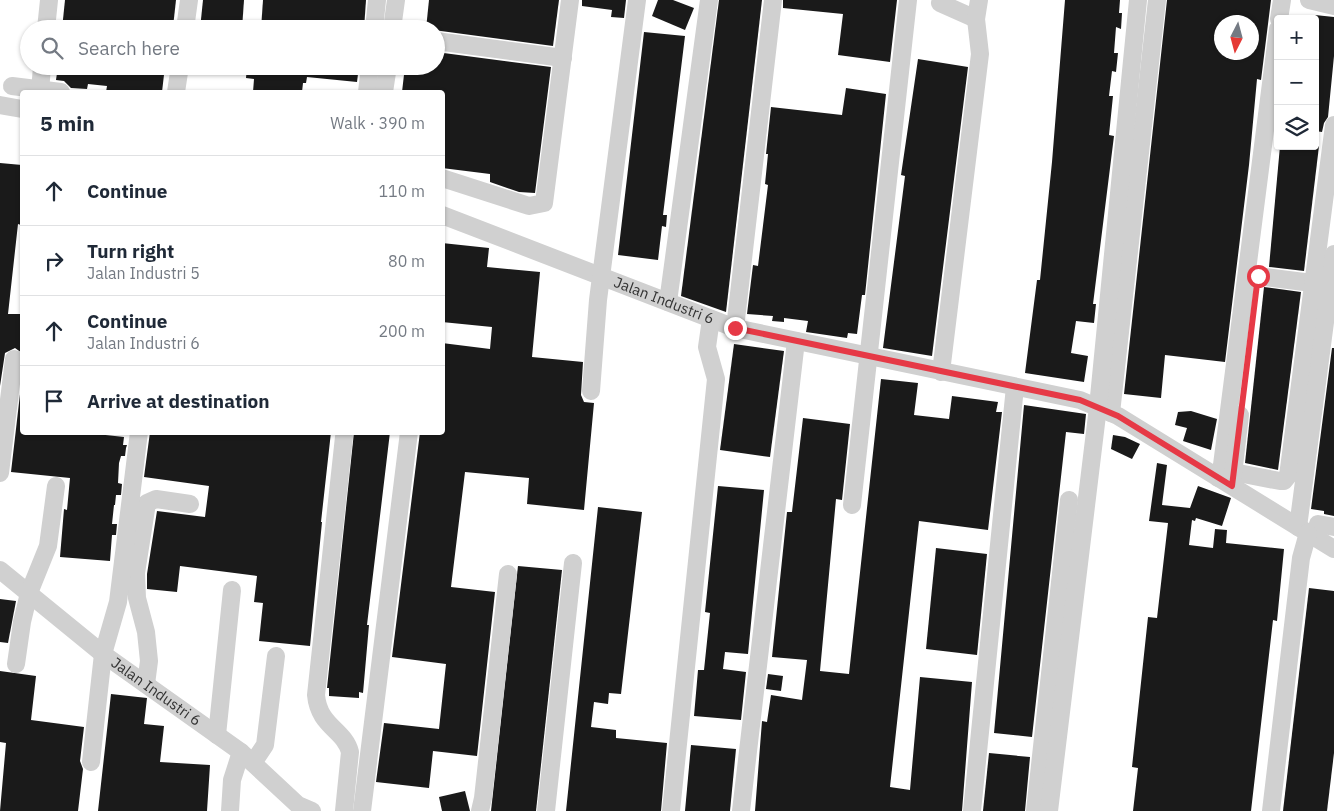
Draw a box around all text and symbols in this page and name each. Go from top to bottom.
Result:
north arrow [1214,15,1259,60]
map controls [1274,15,1319,150]
button: + [1274,15,1319,60]
search box [20,20,445,75]
icon: search [38,34,66,62]
text: Search here [78,36,180,60]
button: − [1274,60,1319,105]
button: layers [1274,105,1319,150]
text: 5 min [40,109,95,137]
text: Walk · 390 m [330,113,425,133]
icon: ahead [40,177,68,205]
text: Continue [87,179,167,203]
text: 110 m [378,181,425,201]
text: Turn right [87,239,174,263]
icon: right [40,247,68,275]
text: 80 m [388,251,425,271]
text: Jalan Industri 5 [87,263,200,283]
route start [1247,265,1270,288]
street label: Jalan Industri 6 [611,272,717,328]
text: Continue [87,309,167,333]
icon: ahead [40,317,68,345]
route end [724,317,747,340]
text: 200 m [378,321,425,341]
text: Jalan Industri 6 [87,333,200,353]
icon: arrive [40,387,68,415]
text: Arrive at destination [87,389,270,413]
street label: Jalan Industri 6 [108,653,205,730]

